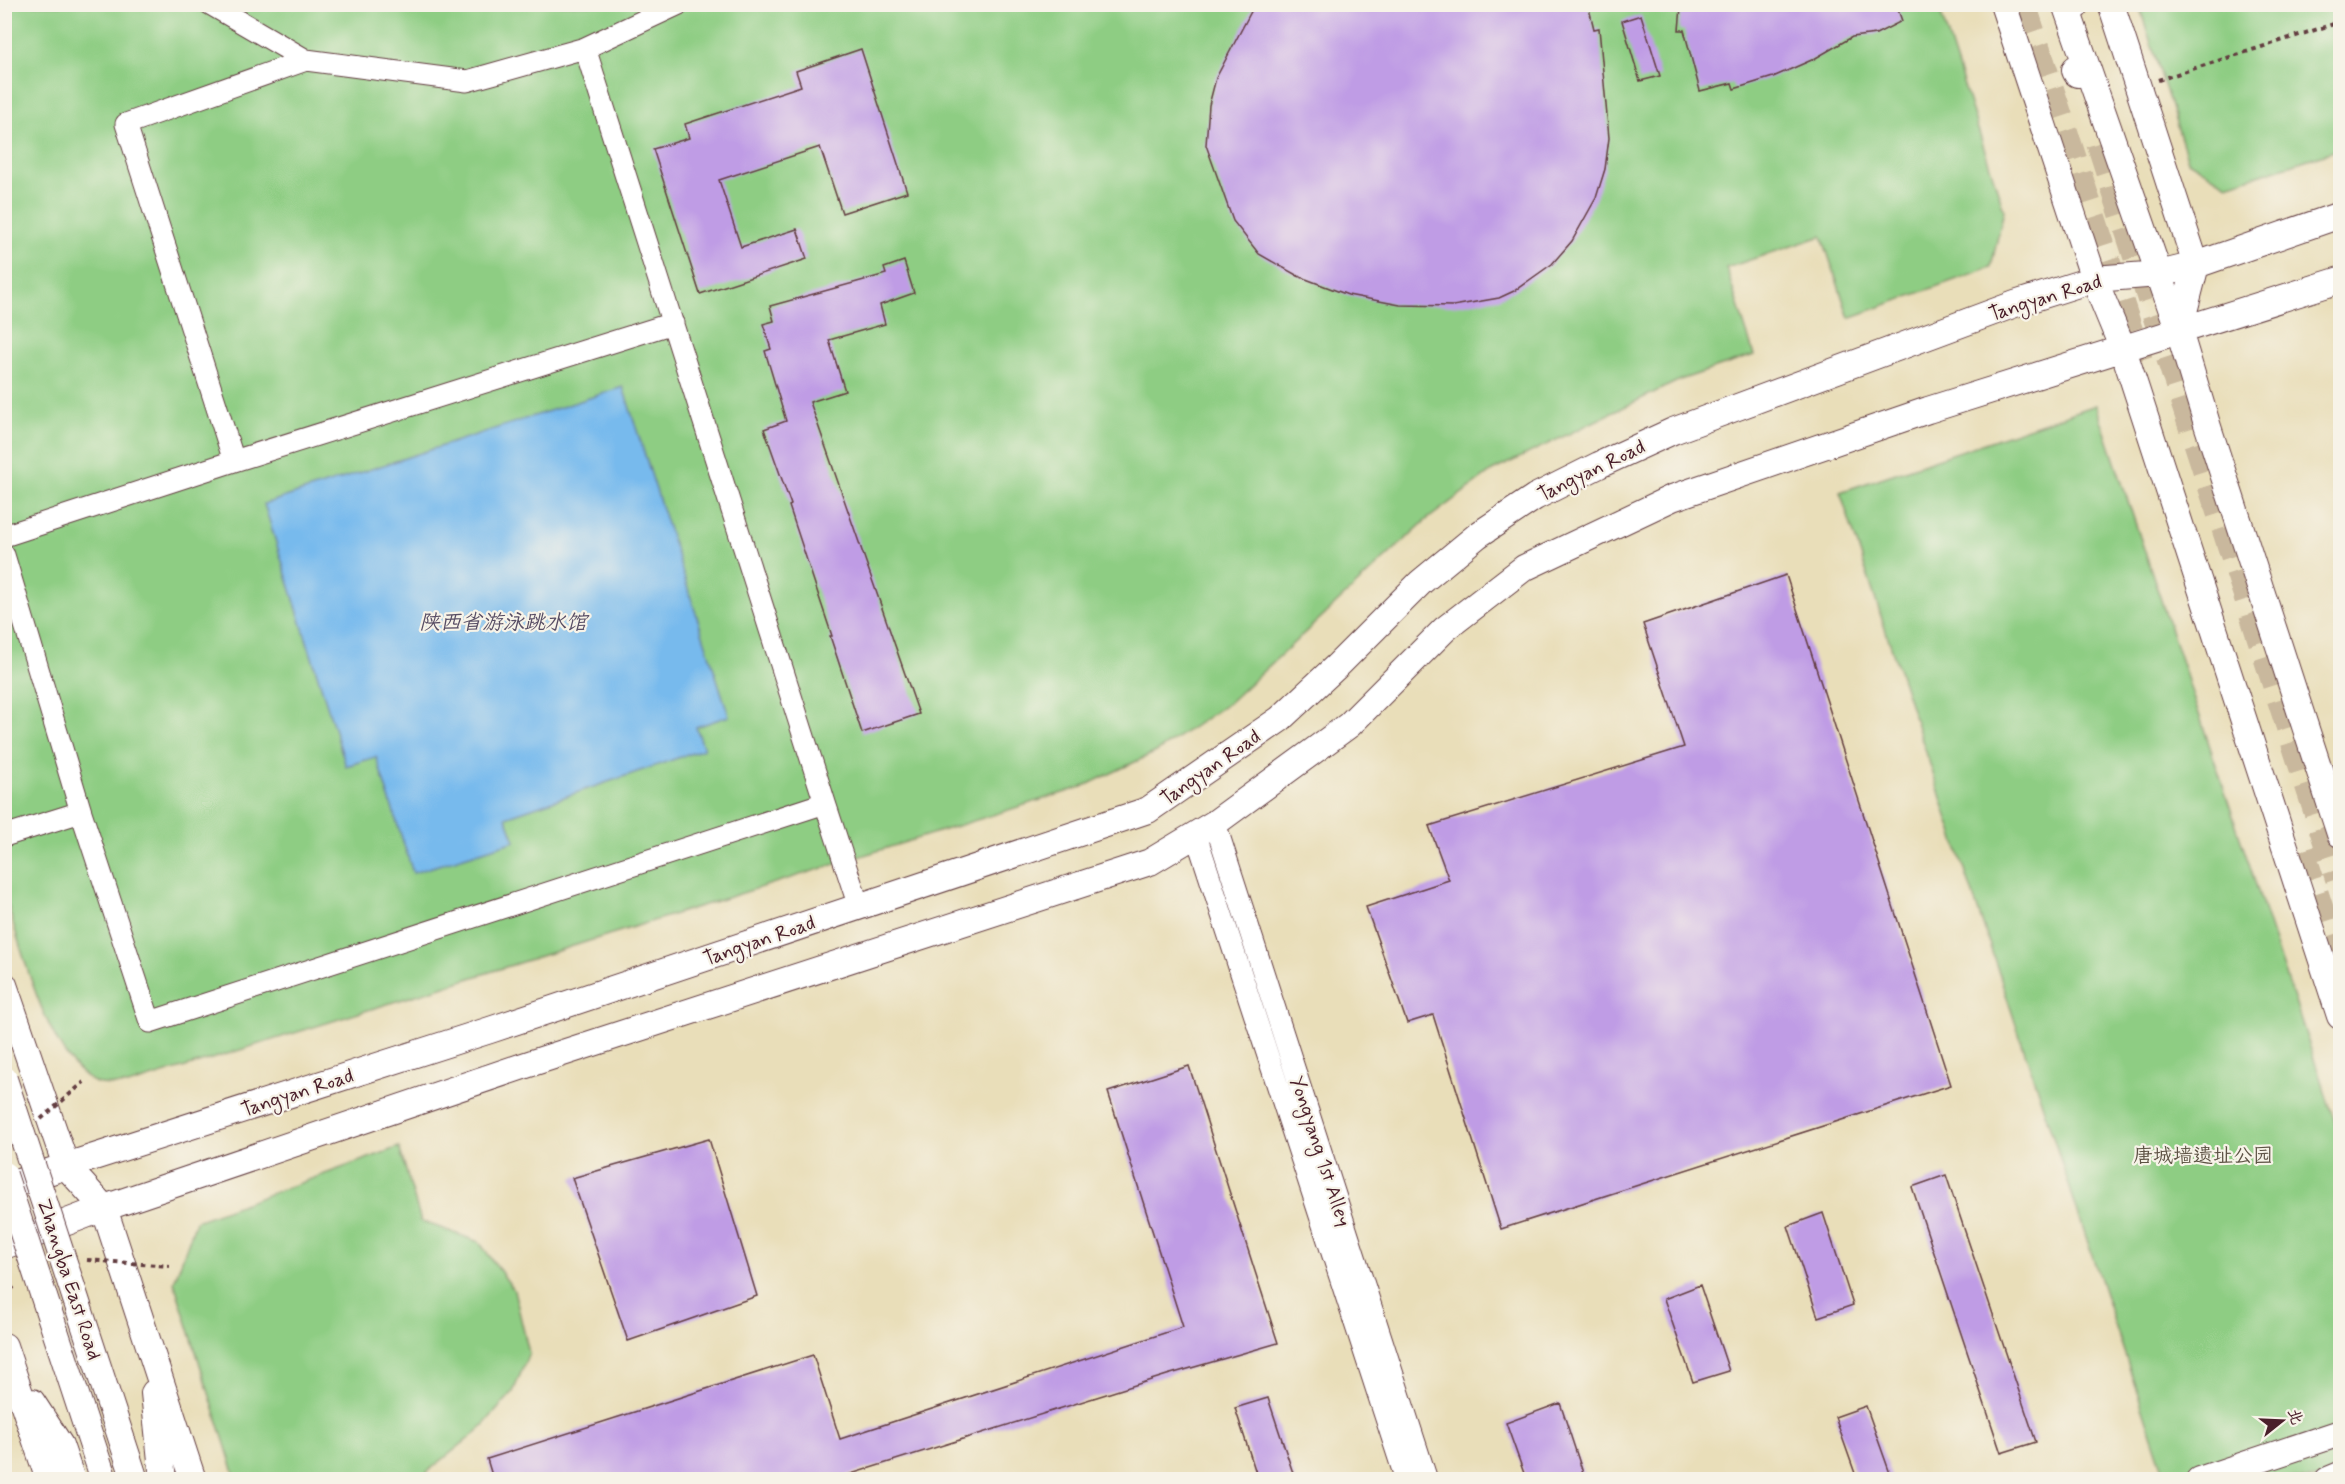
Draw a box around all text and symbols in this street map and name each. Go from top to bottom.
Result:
street label: Tangyan Road [1986,268,2105,329]
street label: Tangyan Road [1533,434,1650,510]
water label: 陕西省游泳跳水馆 [419,609,590,637]
street label: Tangyan Road [1155,724,1267,814]
street label: Tangyan Road [700,910,819,974]
street label: Tangyan Road [238,1063,357,1125]
street label: Yongyang 1st Alley [1282,1073,1357,1230]
park label: 唐城墙遗址公园 [2133,1143,2273,1170]
street label: Zhangba East Road [30,1195,107,1364]
north arrow [2252,1391,2312,1451]
text: 北 [2282,1406,2307,1428]

